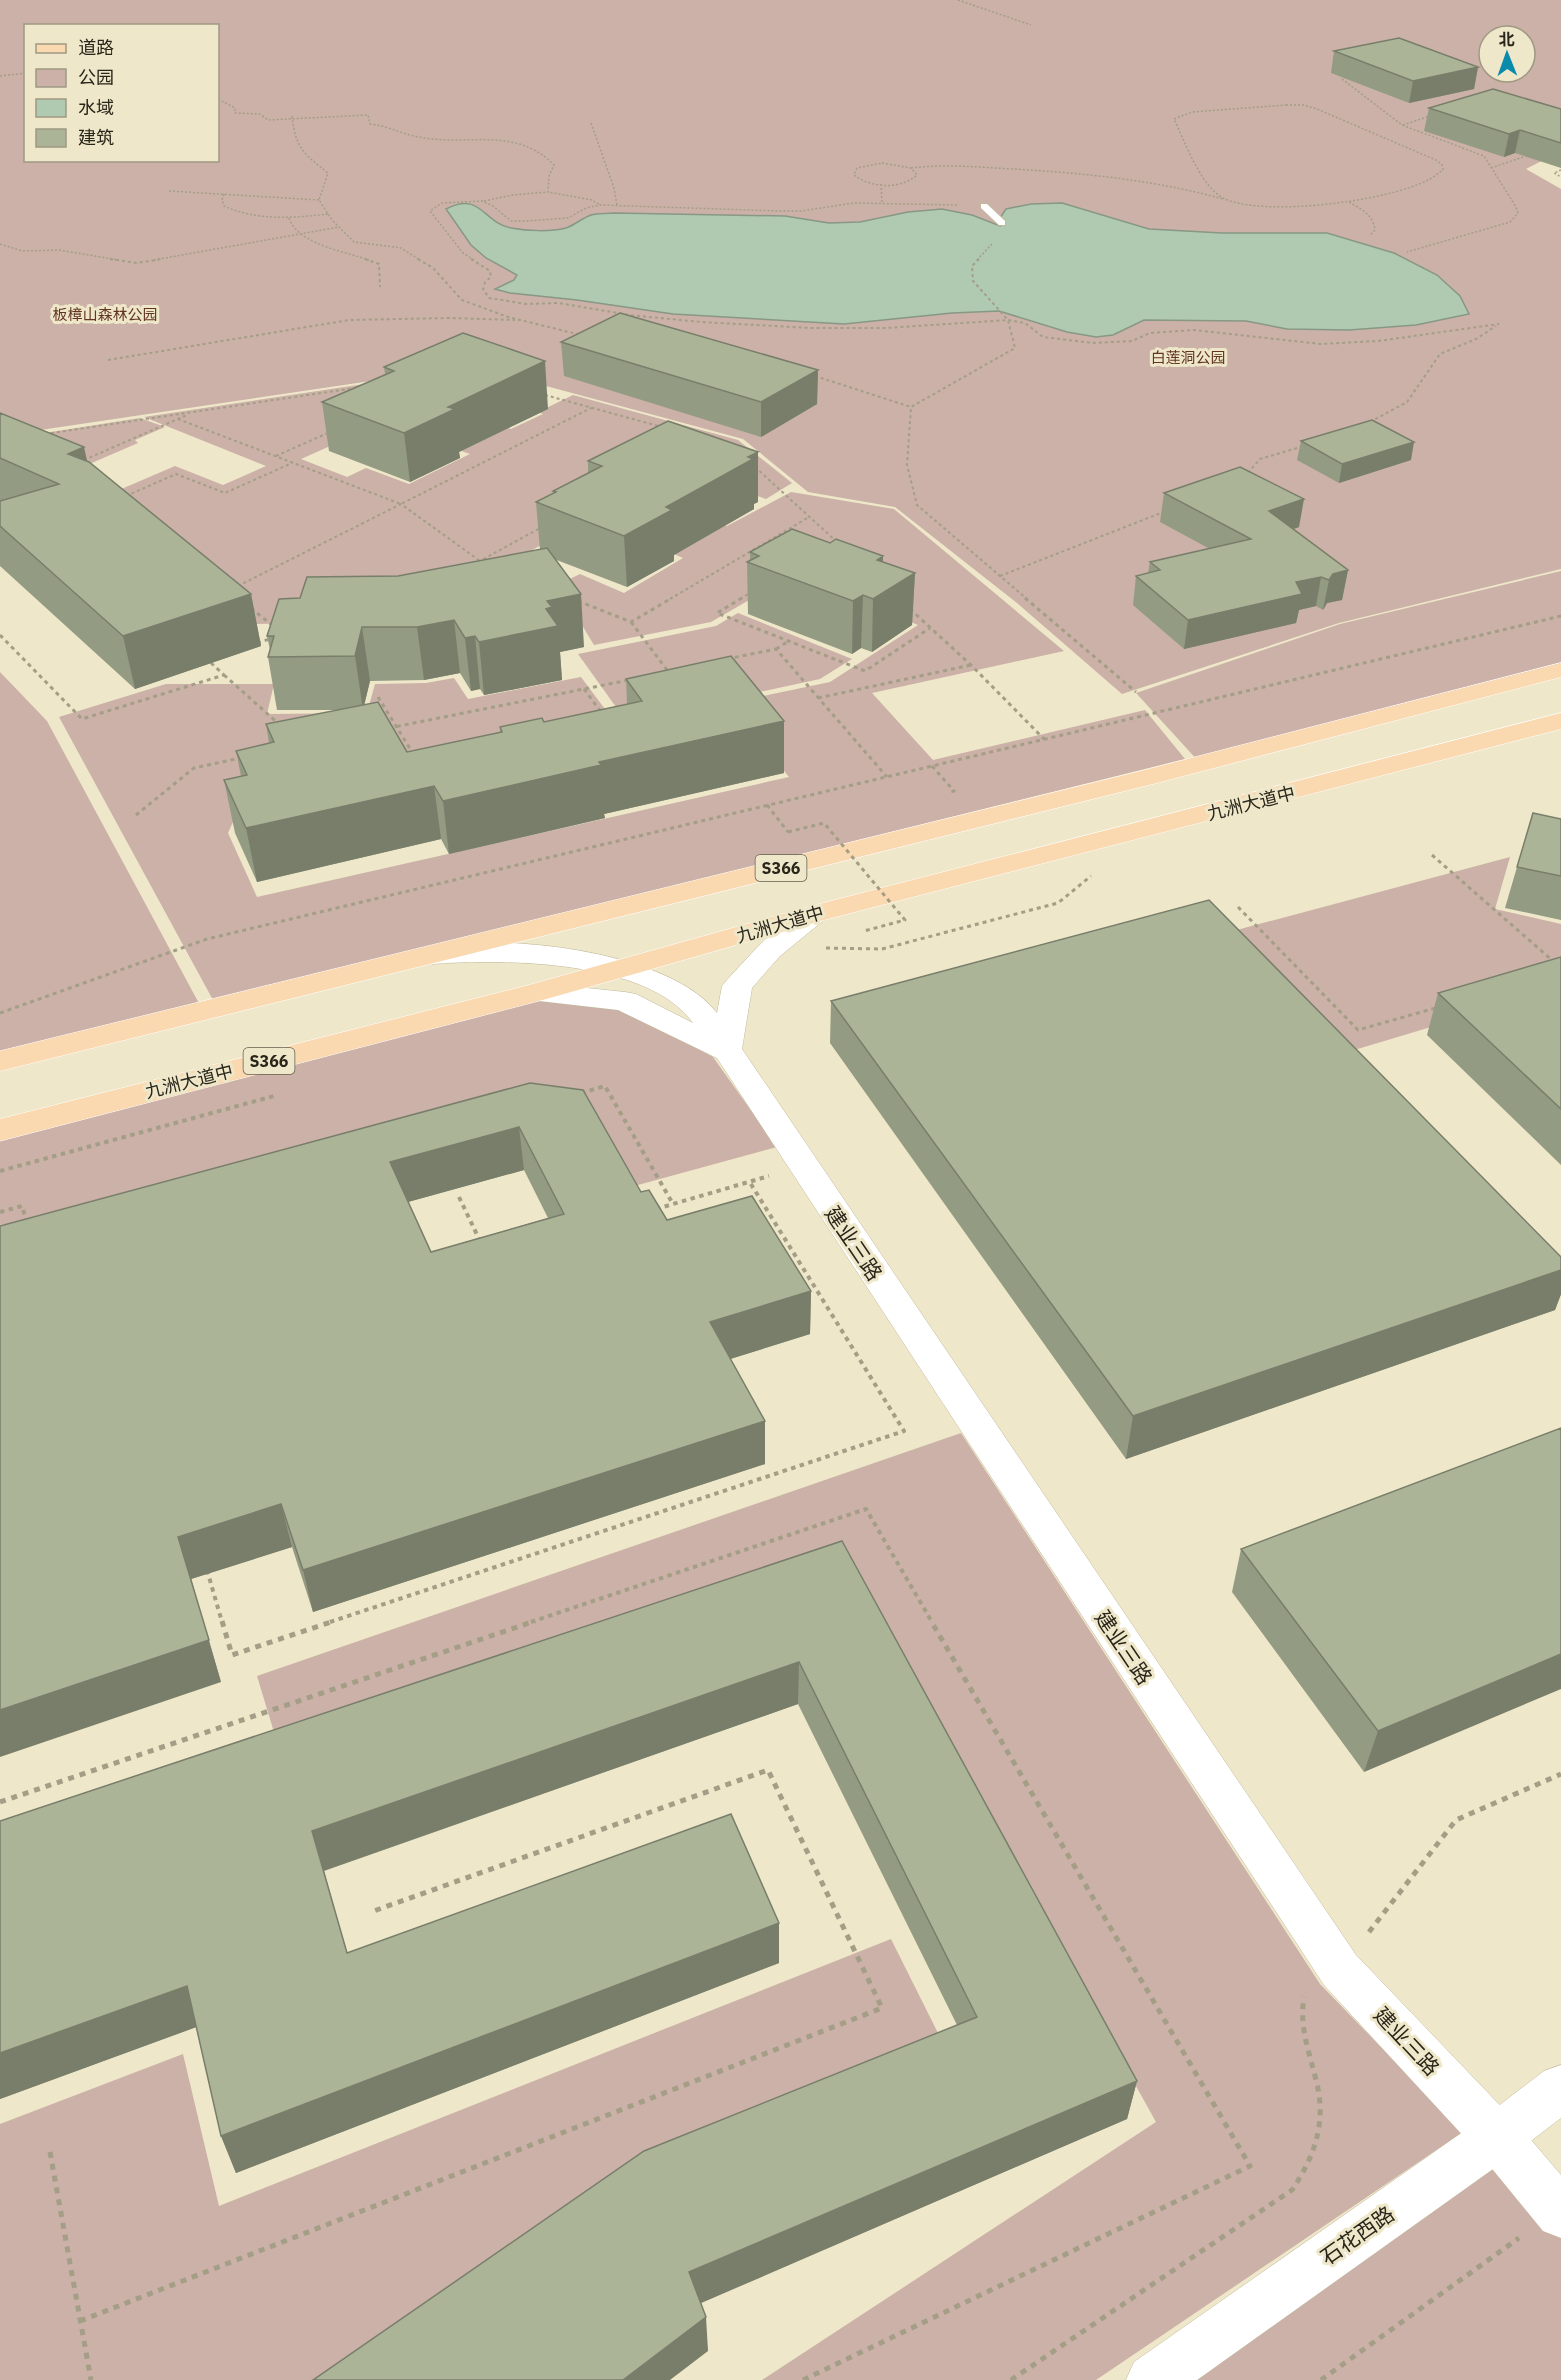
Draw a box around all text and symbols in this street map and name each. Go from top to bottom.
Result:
legend [24,24,219,162]
north arrow [1477,24,1537,84]
text: 北 [1499,29,1515,49]
text: 道路 [78,36,114,59]
text: 公园 [78,66,114,89]
text: 水域 [78,96,114,119]
text: 建筑 [78,126,114,149]
park label: 板樟山森林公园 [52,305,158,324]
park label: 白莲洞公园 [1150,348,1226,367]
street label: 九洲大道中 [1205,781,1297,825]
road number: S366 [756,855,806,881]
street label: 九洲大道中 [734,901,826,947]
road number: S366 [244,1048,294,1074]
street label: 九洲大道中 [143,1059,235,1103]
street label: 建业三路 [819,1200,889,1286]
street label: 建业三路 [1089,1604,1159,1690]
street label: 建业三路 [1368,2001,1446,2081]
street label: 石花西路 [1315,2199,1399,2271]

